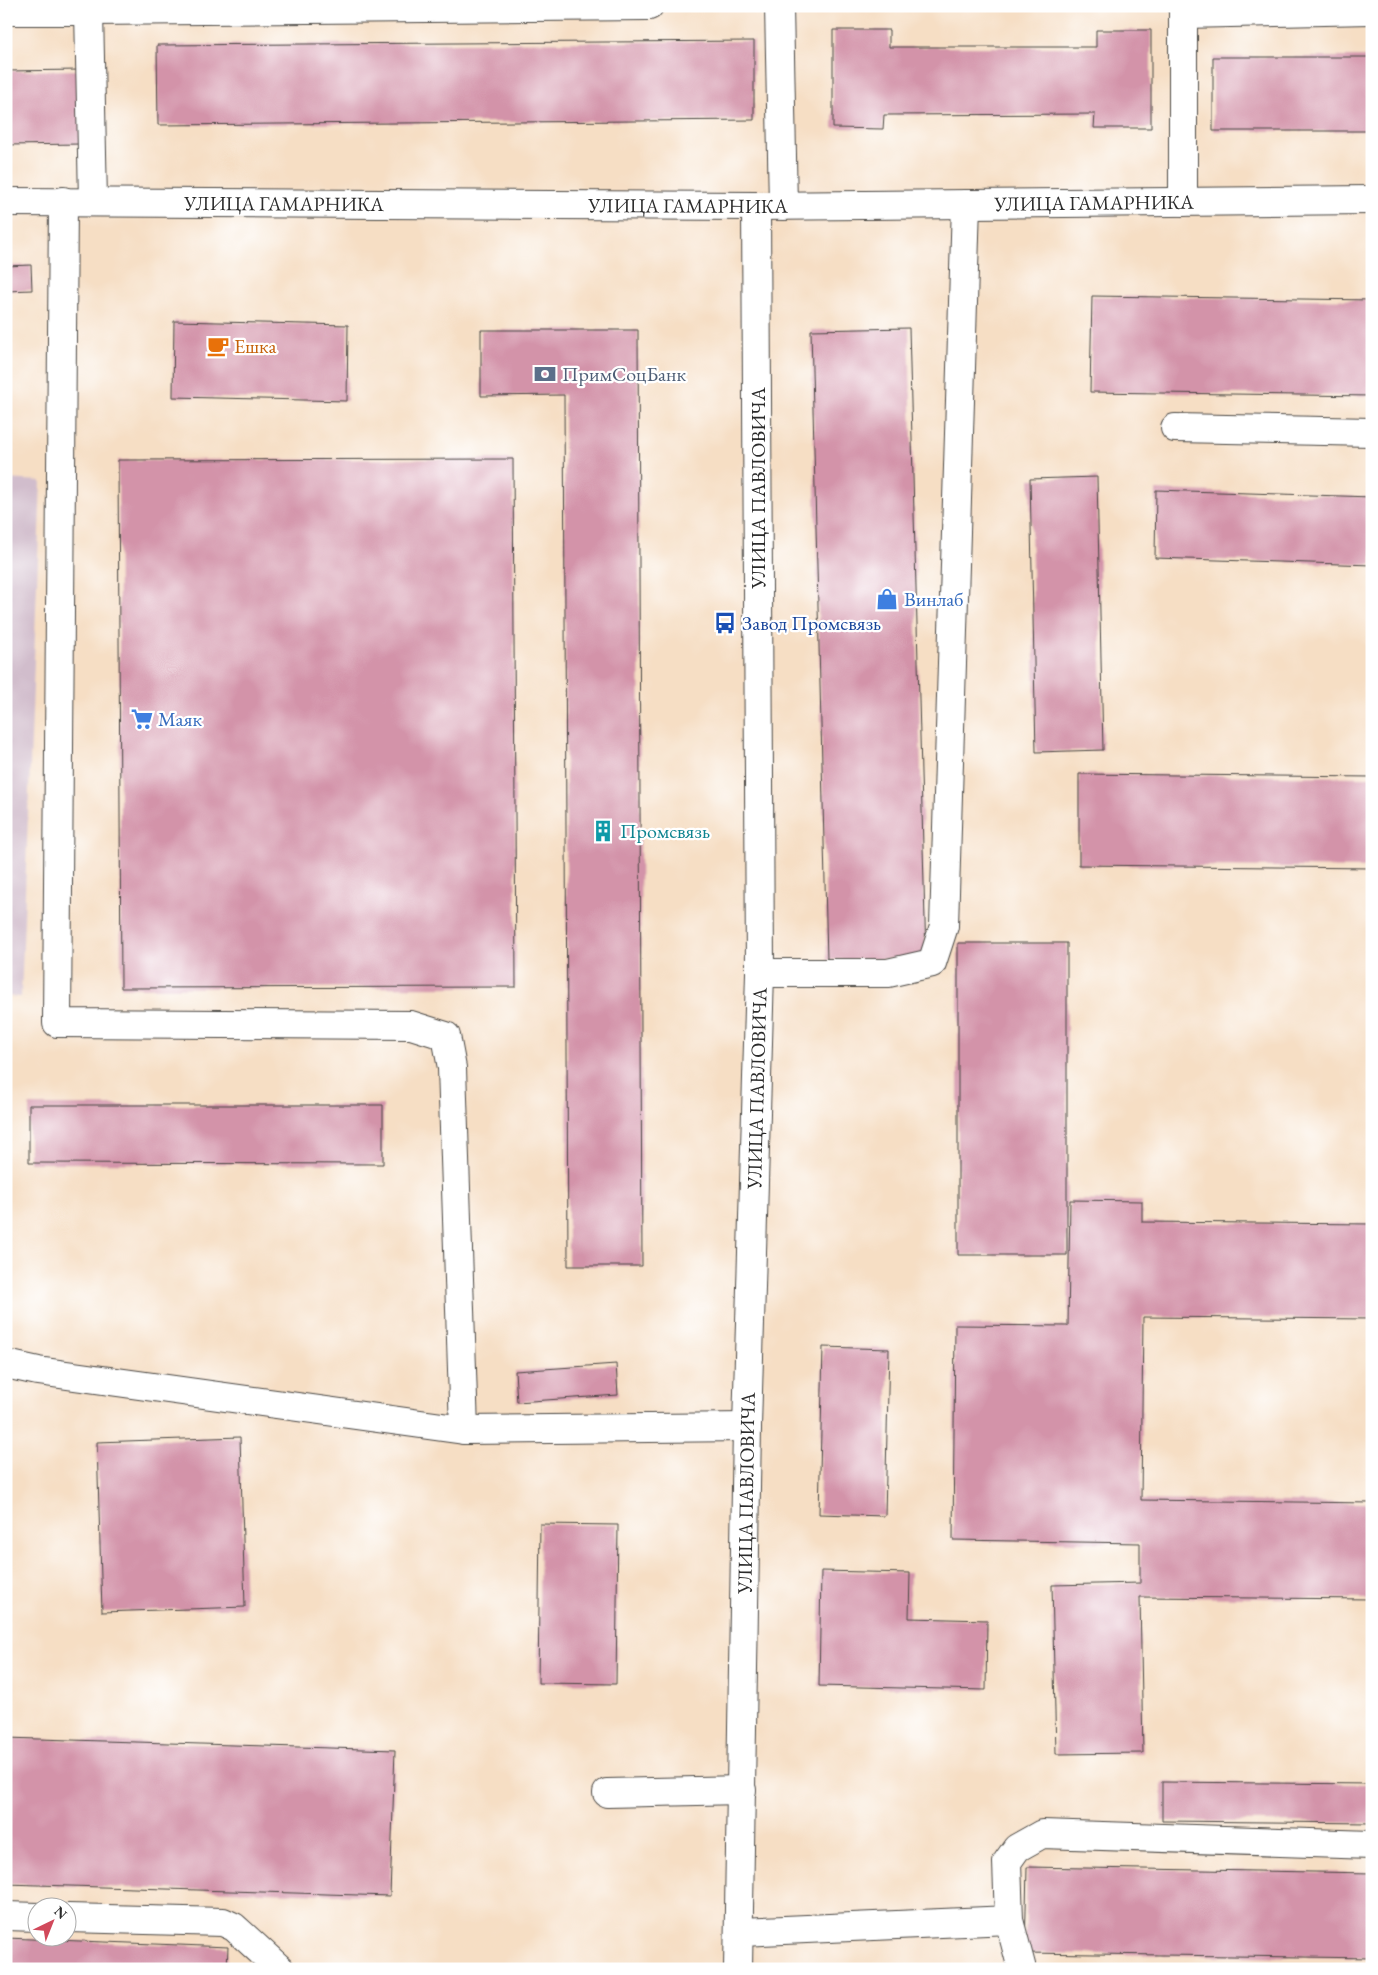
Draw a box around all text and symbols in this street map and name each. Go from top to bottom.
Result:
street label: УЛИЦА ГАМАРНИКА [993,189,1194,217]
street label: УЛИЦА ГАМАРНИКА [183,190,384,217]
street label: УЛИЦА ГАМАРНИКА [587,192,788,219]
cafe icon: Ешка [205,333,231,359]
place label: Ешка [234,333,276,359]
bank icon: ПримСоцБанк [532,361,558,387]
place label: ПримСоцБанк [562,361,687,387]
street label: УЛИЦА ПАВЛОВИЧА [745,387,771,590]
shop icon: Винлаб [874,586,900,612]
place label: Винлаб [904,586,963,612]
bus stop icon: Завод Промсвязь [712,610,738,636]
place label: Завод Промсвязь [742,610,881,636]
supermarket icon: Маяк [129,706,155,732]
place label: Маяк [158,706,203,732]
building icon: Промсвязь [590,818,616,844]
place label: Промсвязь [620,818,710,844]
street label: УЛИЦА ПАВЛОВИЧА [741,987,773,1190]
street label: УЛИЦА ПАВЛОВИЧА [731,1392,761,1595]
north arrow [28,1898,78,1948]
text: N [51,1902,72,1923]

